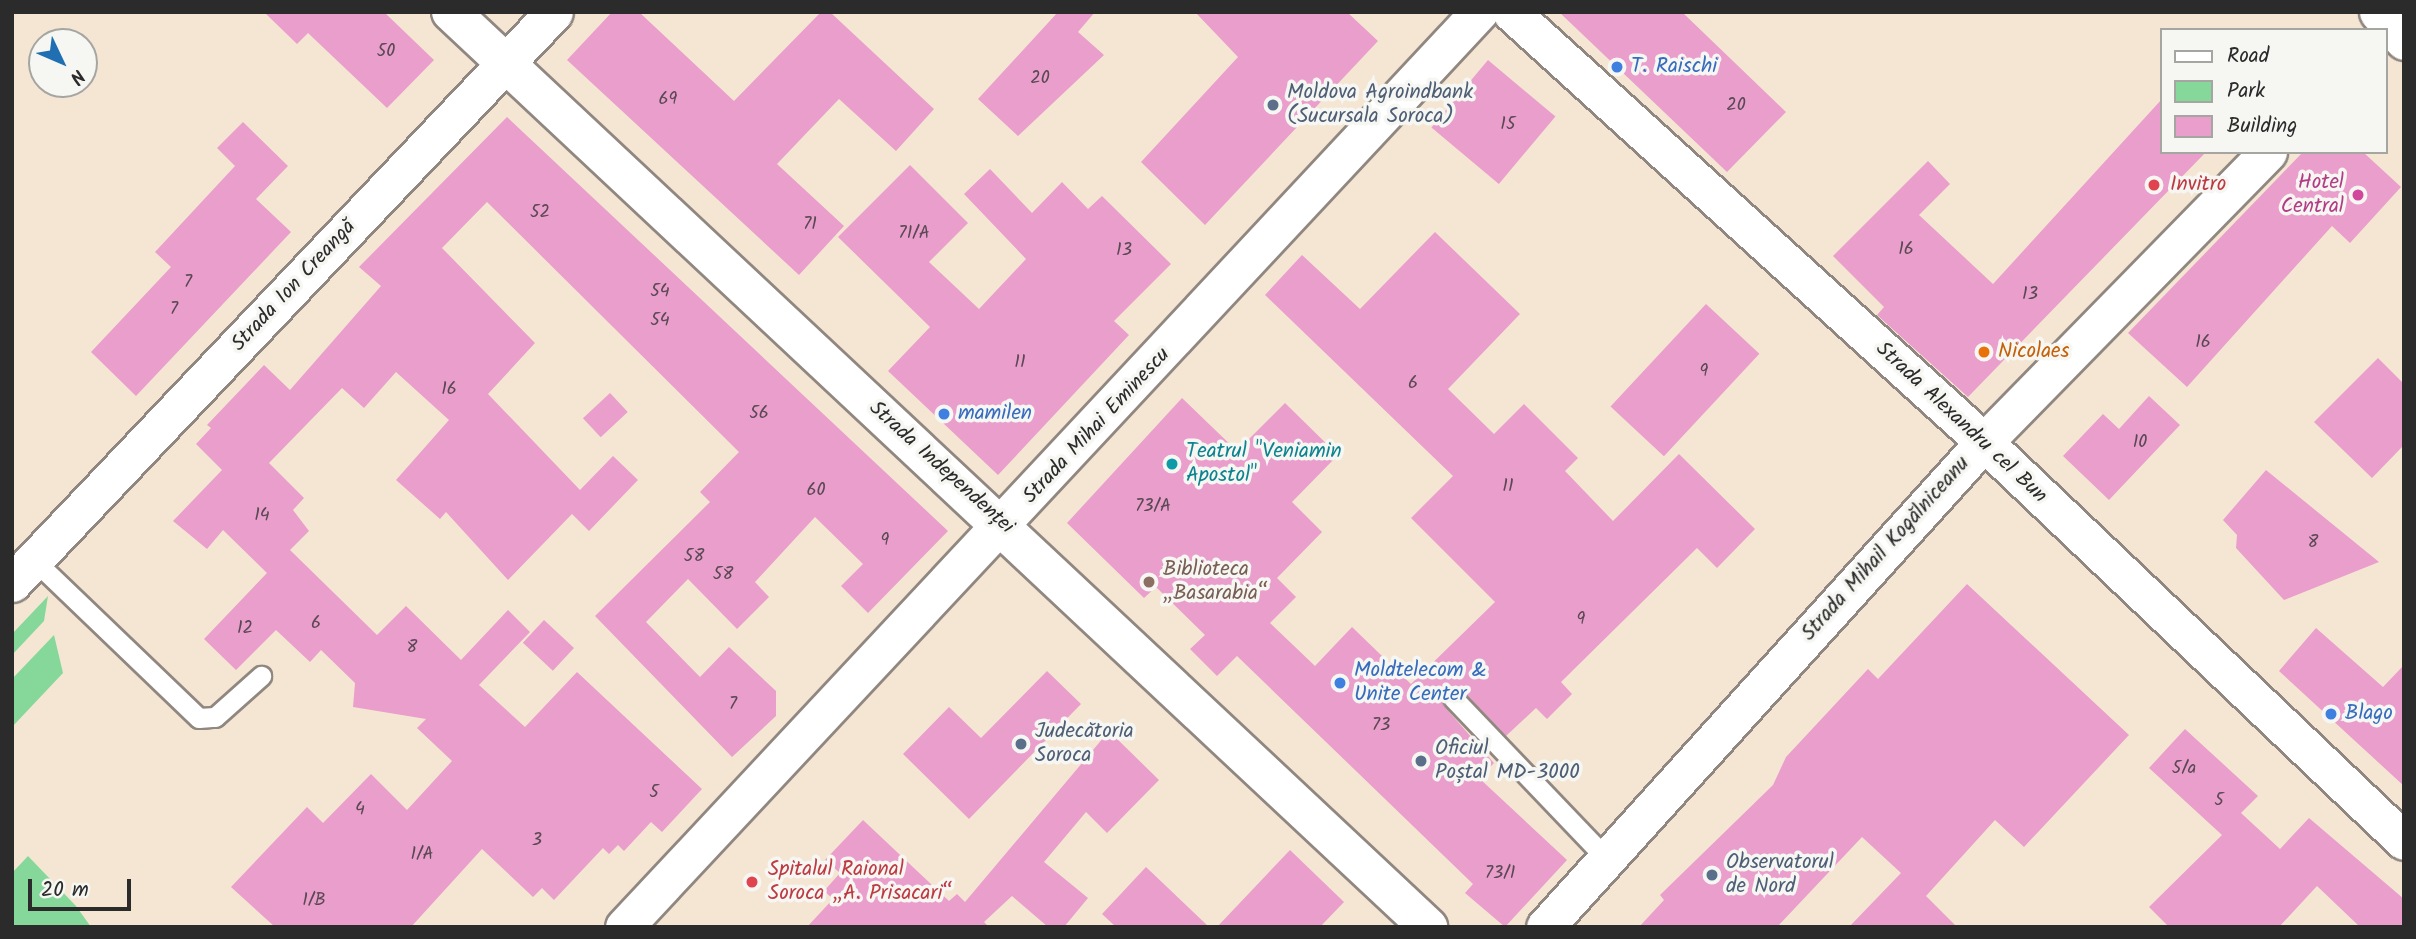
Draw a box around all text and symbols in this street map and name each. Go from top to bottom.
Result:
north arrow [28,28,98,98]
legend [2160,28,2388,154]
text: Road [2227,40,2269,73]
house number: 50 [377,41,395,63]
place label: T. Raischi [1631,54,1717,80]
marker: T. Raischi [1609,59,1625,75]
text: N [62,61,92,91]
house number: 20 [1030,68,1050,90]
text: Park [2227,75,2265,108]
place label: Moldova Agroindbank (Sucursala Soroca) [1287,80,1473,130]
house number: 69 [659,89,677,111]
house number: 20 [1726,95,1746,117]
marker: Moldova Agroindbank (Sucursala Soroca) [1265,97,1281,113]
text: Building [2227,110,2297,143]
house number: 15 [1500,114,1516,136]
place label: Hotel Central [2281,170,2344,220]
place label: Invitro [2170,172,2226,198]
marker: Invitro [2144,175,2164,195]
marker: Hotel Central [2350,187,2366,203]
house number: 52 [530,202,550,224]
house number: 71 [803,214,817,236]
street label: Strada Ion Creangă [227,215,361,357]
house number: 71/A [898,223,930,245]
house number: 16 [1898,239,1914,261]
house number: 13 [1116,240,1132,262]
house number: 7 [184,272,192,294]
house number: 54 [650,281,670,303]
house number: 13 [2022,284,2038,306]
house number: 7 [170,299,178,321]
house number: 54 [650,310,670,332]
house number: 16 [2195,332,2211,354]
street label: Strada Alexandru cel Bun [1870,337,2052,509]
place label: Nicolaes [1998,339,2069,365]
street label: Strada Mihai Eminescu [1018,343,1176,509]
marker: Nicolaes [1976,344,1992,360]
house number: 11 [1014,352,1026,374]
house number: 9 [1700,361,1708,383]
house number: 6 [1408,373,1418,395]
house number: 16 [441,379,457,401]
street label: Strada Independenței [863,396,1019,540]
place label: mamilen [958,401,1032,427]
house number: 56 [749,403,769,425]
marker: mamilen [936,406,952,422]
house number: 10 [2133,432,2147,454]
place label: Teatrul "Veniamin Apostol" [1186,439,1342,489]
street label: Strada Mihail Kogălniceanu [1797,452,1975,646]
marker: Teatrul "Veniamin Apostol" [1164,456,1180,472]
house number: 11 [1502,476,1514,498]
house number: 60 [806,480,826,502]
house number: 73/A [1135,496,1171,518]
house number: 14 [254,505,270,527]
house number: 9 [881,530,889,552]
house number: 8 [2308,532,2318,554]
house number: 58 [684,546,704,568]
place label: Biblioteca „Basarabia“ [1163,557,1268,607]
house number: 58 [713,564,733,586]
marker: Biblioteca „Basarabia“ [1141,574,1157,590]
house number: 9 [1577,609,1585,631]
house number: 6 [311,613,321,635]
house number: 12 [237,618,253,640]
house number: 8 [407,637,417,659]
place label: Moldtelecom & Unite Center [1354,658,1487,708]
marker: Moldtelecom & Unite Center [1332,675,1348,691]
house number: 7 [729,694,737,716]
place label: Blago [2345,701,2393,727]
marker: Blago [2323,706,2339,722]
house number: 73 [1372,715,1390,737]
place label: Judecătoria Soroca [1035,719,1134,769]
marker: Judecătoria Soroca [1013,736,1029,752]
place label: Oficiul Poștal MD-3000 [1435,736,1580,786]
marker: Oficiul Poștal MD-3000 [1413,753,1429,769]
house number: 5/a [2172,758,2196,780]
house number: 5 [649,782,659,804]
house number: 5 [2214,790,2224,812]
house number: 4 [355,799,365,821]
house number: 3 [532,830,542,852]
house number: 1/A [411,844,433,866]
place label: Observatorul de Nord [1726,850,1834,900]
place label: Spitalul Raional Soroca „A. Prisacari“ [768,857,953,907]
house number: 73/1 [1485,863,1515,885]
scale bar [32,866,135,910]
marker: Observatorul de Nord [1704,867,1720,883]
marker: Spitalul Raional Soroca „A. Prisacari“ [742,872,762,892]
text: 20 m [41,874,89,907]
house number: 1/B [302,890,326,912]

